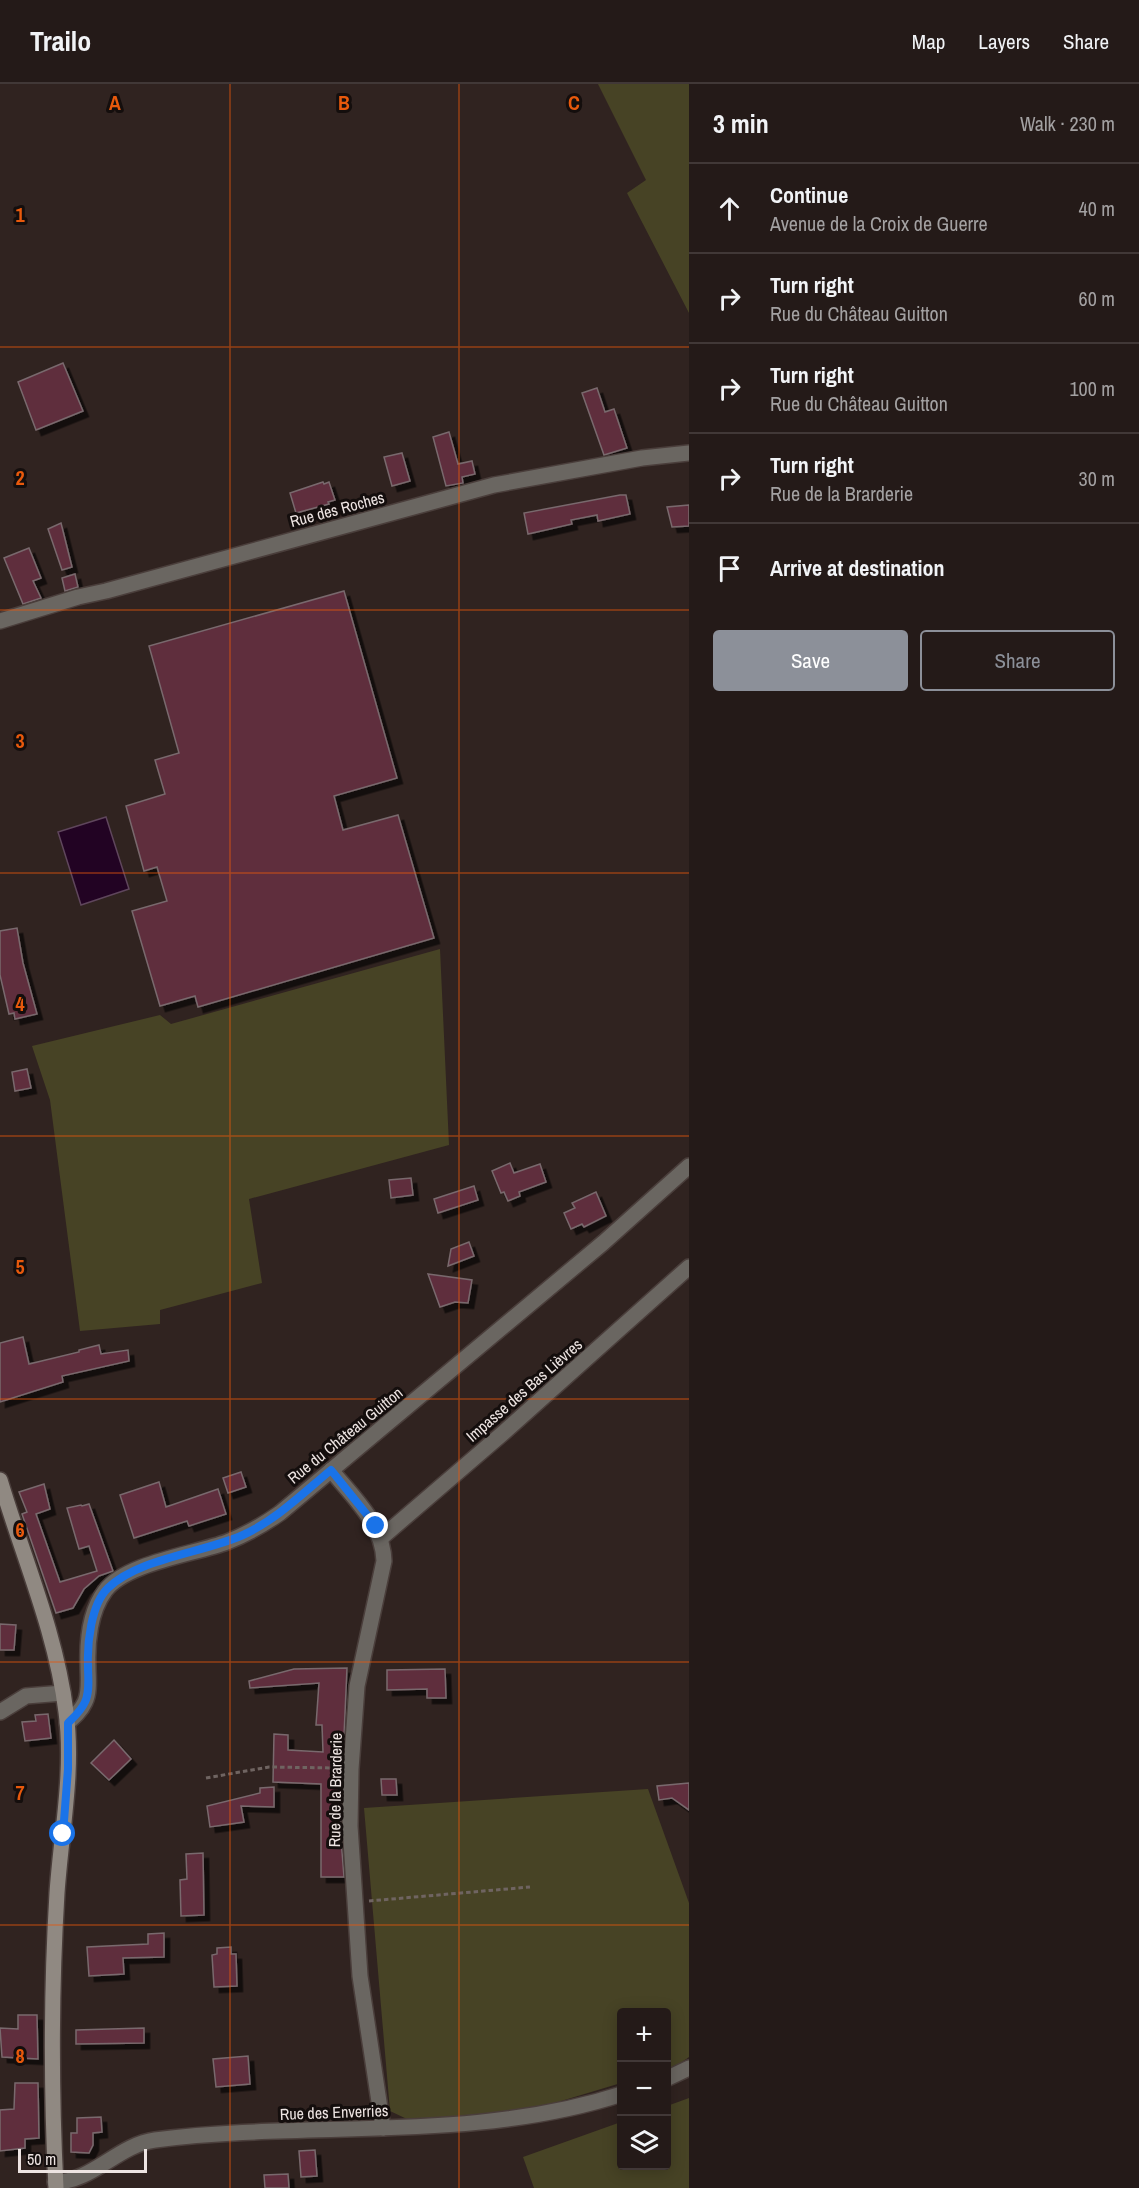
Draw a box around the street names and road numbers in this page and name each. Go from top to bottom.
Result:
street label: Rue des Roches [287,486,387,532]
street label: Impasse des Bas Lièvres [461,1333,587,1447]
street label: Rue du Château Guitton [283,1382,407,1488]
street label: Rue de la Brarderie [323,1733,347,1847]
street label: Rue des Enverries [279,2099,389,2125]

